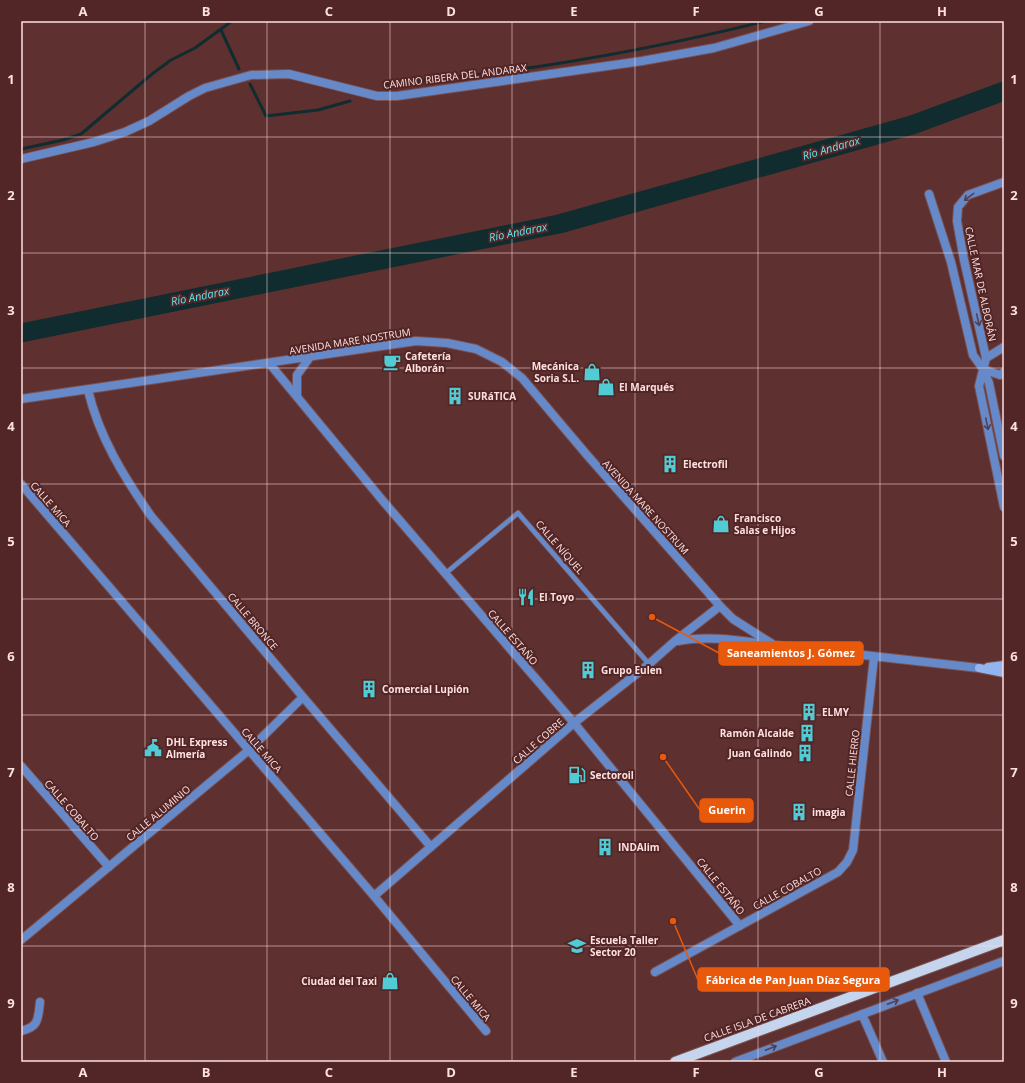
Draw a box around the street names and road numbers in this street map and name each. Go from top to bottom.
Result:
street label: CAMINO RIBERA DEL ANDARAX [382,60,528,92]
street label: CALLE MAR DE ALBORÁN [962,226,1000,342]
street label: AVENIDA MARE NOSTRUM [288,324,412,358]
street label: AVENIDA MARE NOSTRUM [600,457,692,557]
street label: CALLE MICA [27,478,75,530]
street label: CALLE NÍQUEL [533,517,587,577]
street label: CALLE BRONCE [225,589,281,653]
street label: CALLE ESTAÑO [485,606,541,668]
street label: CALLE COBRE [509,715,567,767]
street label: CALLE MICA [238,724,286,776]
street label: CALLE HIERRO [842,729,862,797]
street label: CALLE COBALTO [42,777,103,844]
street label: CALLE ALUMINIO [123,782,193,844]
street label: CALLE ESTAÑO [694,855,748,918]
street label: CALLE COBALTO [750,863,824,913]
street label: CALLE MICA [448,972,495,1024]
street label: CALLE ISLA DE CABRERA [702,993,813,1045]

